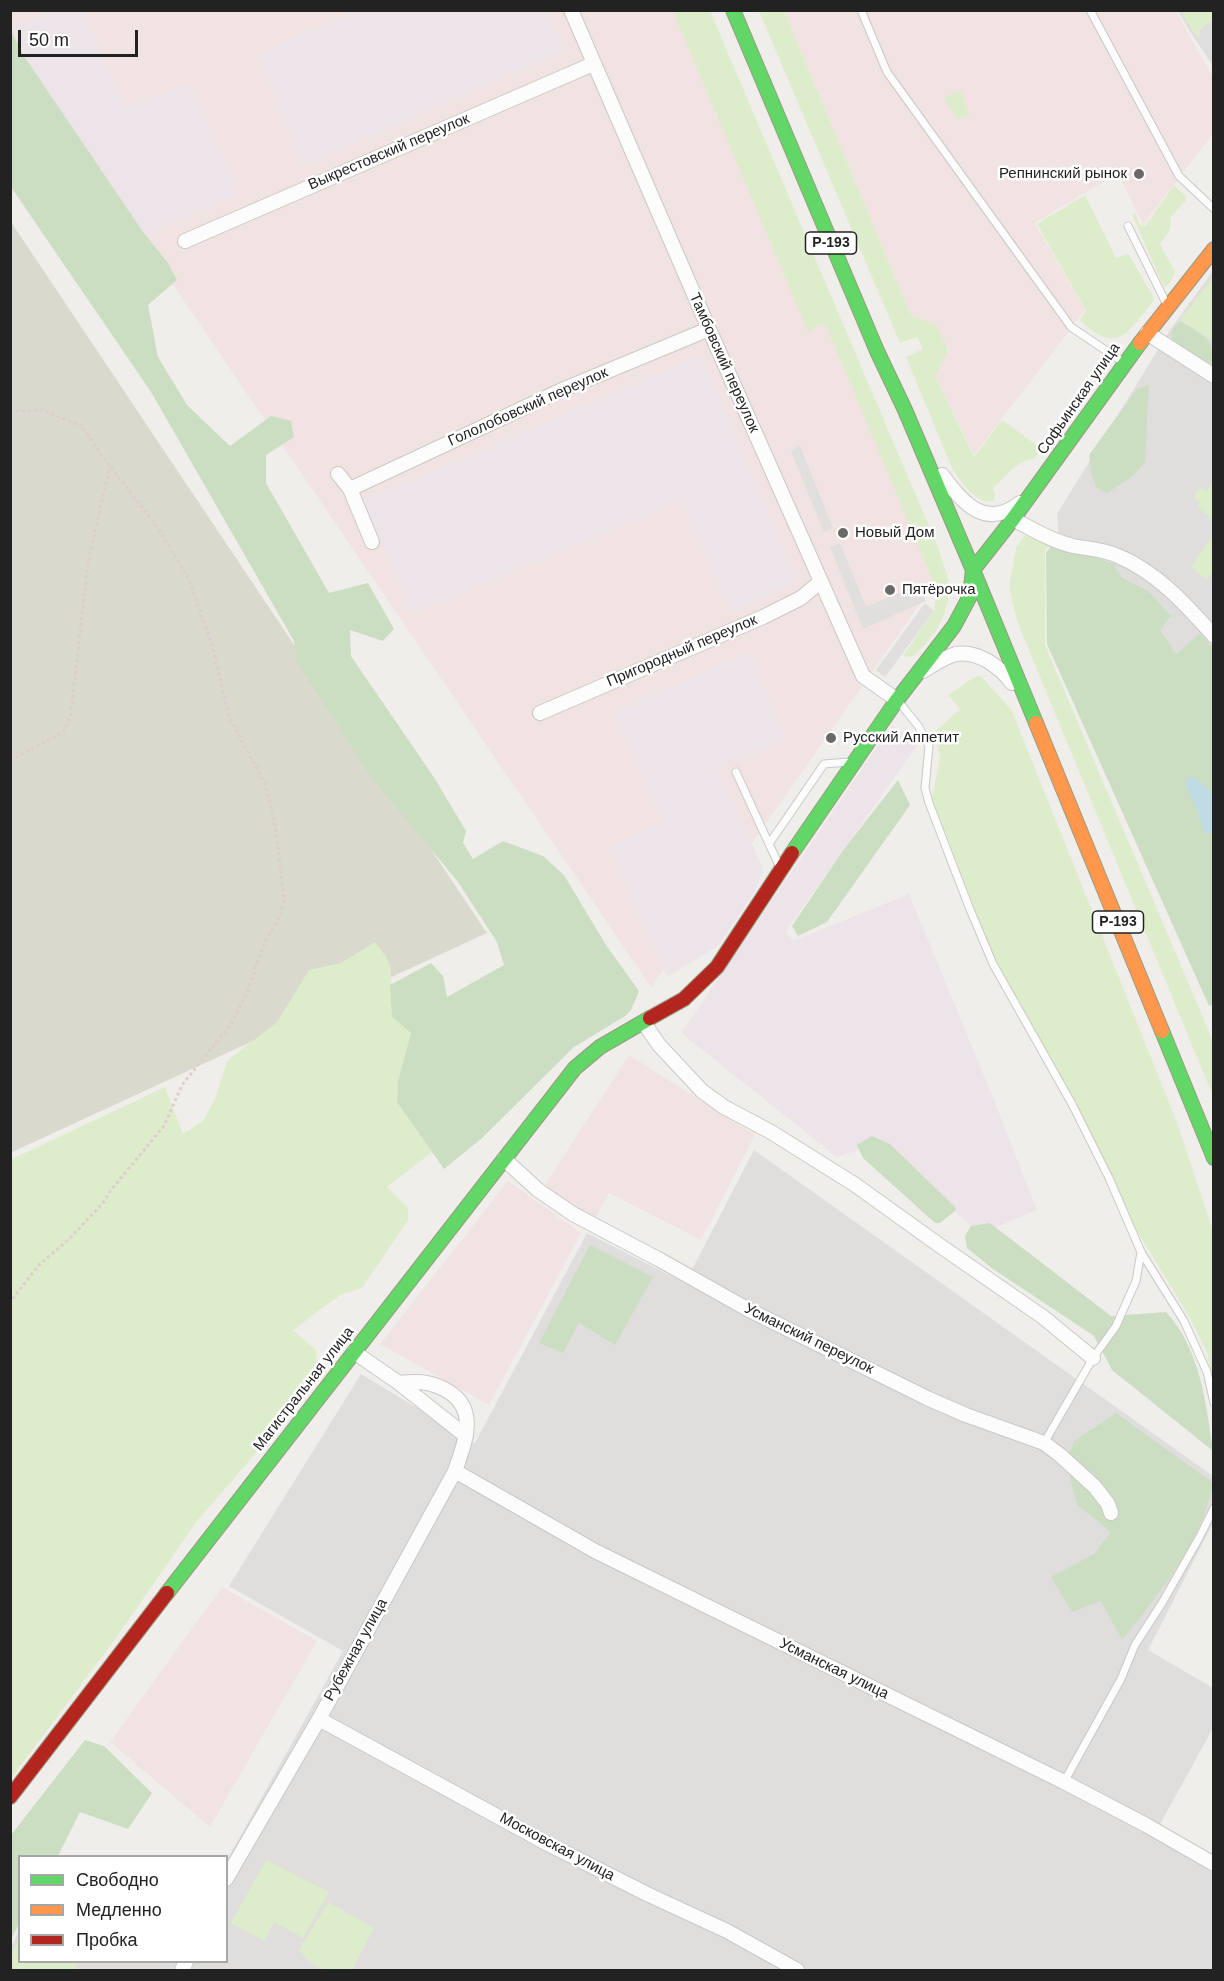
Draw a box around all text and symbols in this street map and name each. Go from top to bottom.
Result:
scale bar [21,18,141,56]
text: 50 m [29,30,69,50]
street label: Выкрестовский переулок [306,110,472,194]
place label: Репнинский рынок [999,165,1127,183]
marker: Репнинский рынок [1132,167,1146,181]
road number: Р-193 [806,232,856,254]
street label: Тамбовский переулок [685,291,763,435]
street label: Софьинская улица [1034,340,1124,458]
street label: Гололобовский переулок [445,364,611,450]
place label: Новый Дом [855,524,934,542]
marker: Новый Дом [836,526,850,540]
place label: Пятёрочка [902,581,976,599]
marker: Пятёрочка [883,583,897,597]
street label: Пригородный переулок [604,611,760,691]
place label: Русский Аппетит [843,729,959,747]
marker: Русский Аппетит [824,731,838,745]
road number: Р-193 [1092,911,1144,933]
street label: Усманский переулок [741,1300,877,1378]
street label: Магистральная улица [250,1323,358,1455]
street label: Рубежная улица [320,1596,392,1704]
street label: Усманская улица [776,1635,892,1703]
street label: Московская улица [496,1809,618,1885]
legend [18,1855,228,1963]
text: Свободно [76,1870,159,1890]
text: Медленно [76,1900,162,1920]
text: Пробка [76,1930,138,1950]

